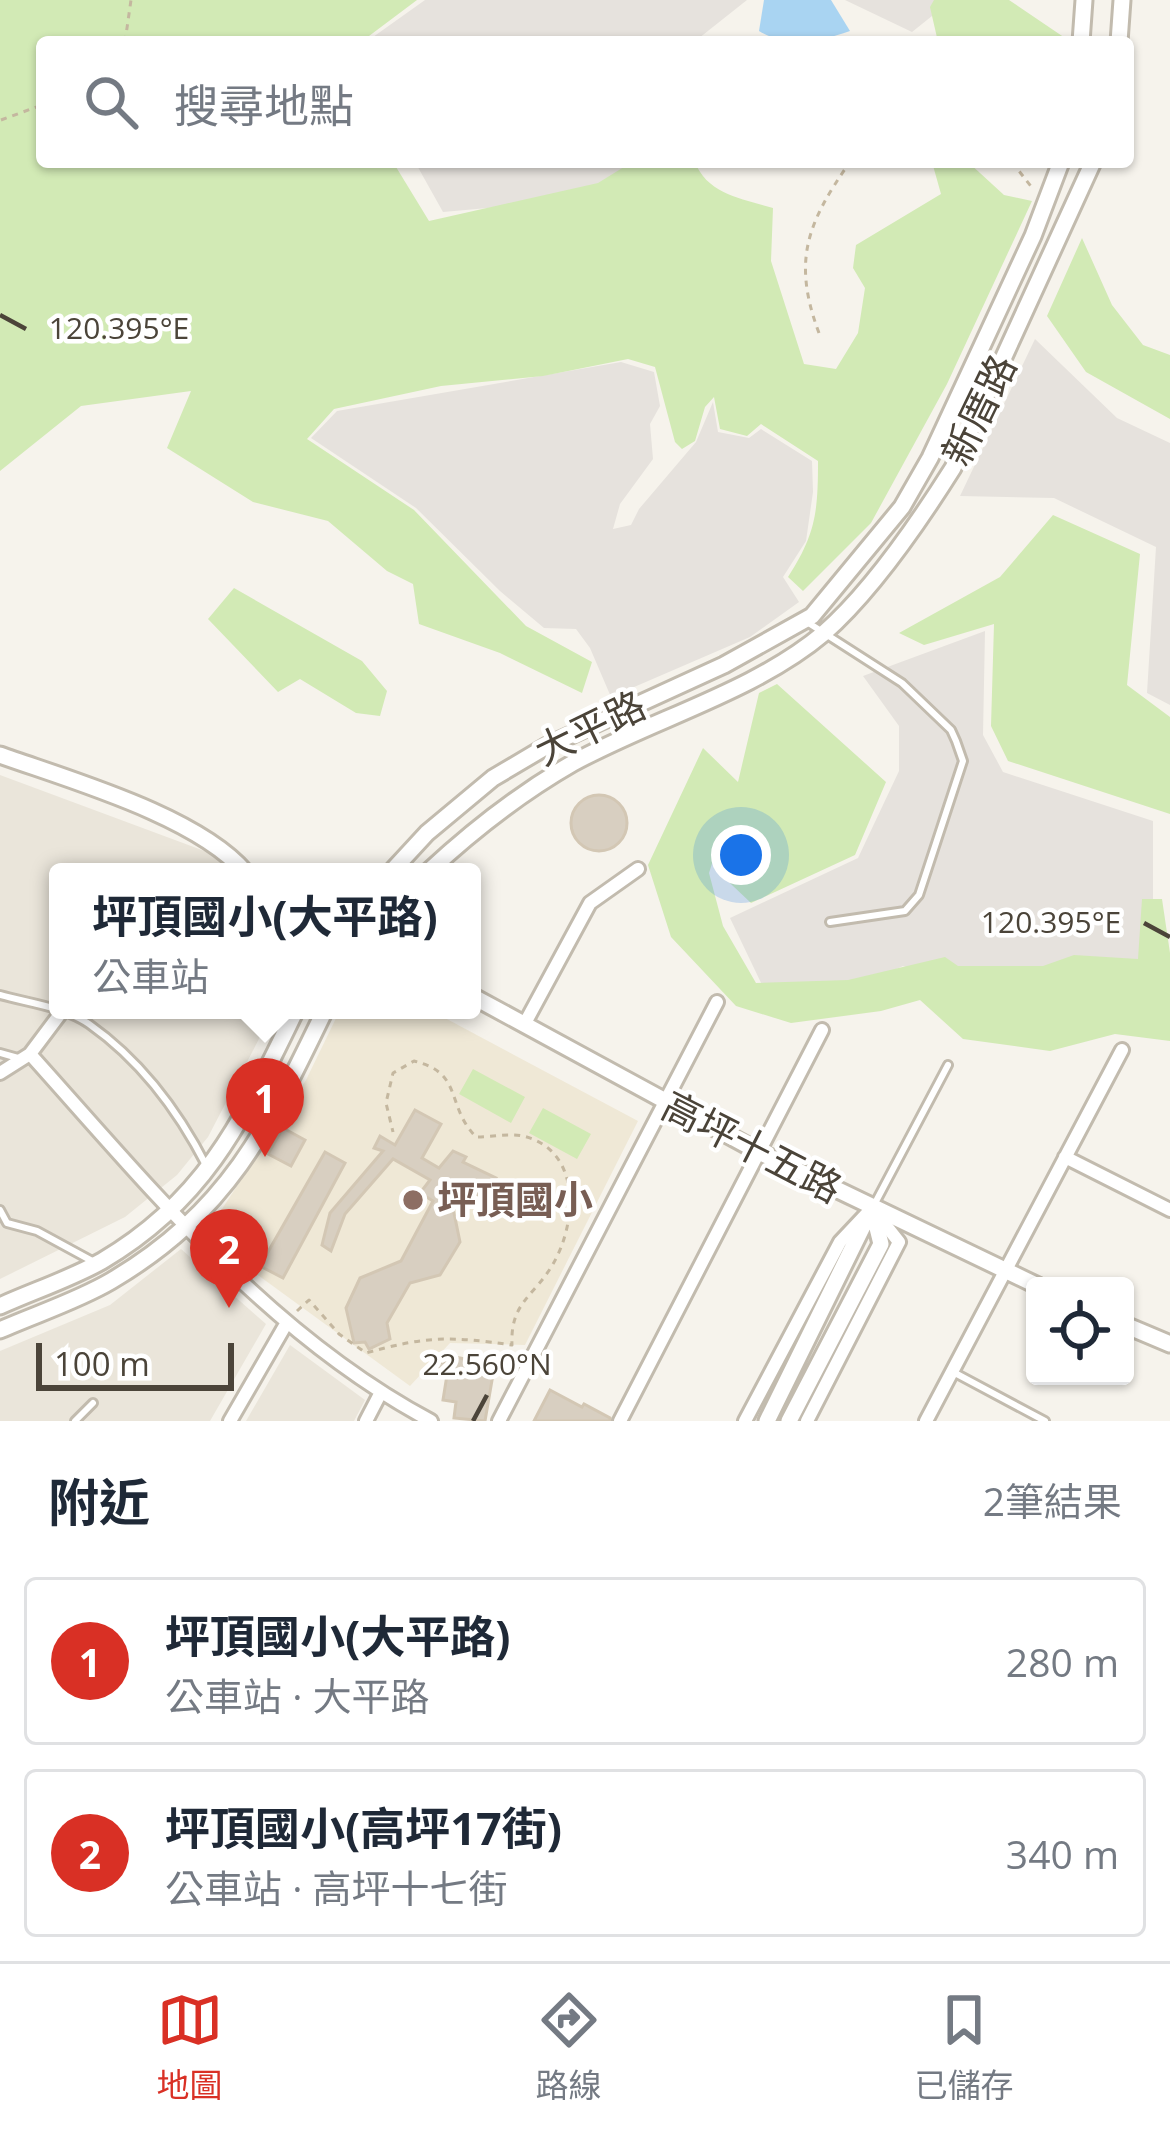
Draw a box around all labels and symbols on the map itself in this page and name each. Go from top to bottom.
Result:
text: 120.395°E [49,307,189,348]
street label: 新厝路 [928,345,1027,474]
street label: 大平路 [525,677,654,776]
your location [711,825,771,885]
text: 120.395°E [981,901,1121,942]
pin: 1 [226,1058,304,1157]
street label: 高坪十五路 [654,1078,852,1214]
place label: 坪頂國小 [437,1172,593,1225]
marker: 坪頂國小 [400,1187,426,1213]
pin: 2 [190,1209,268,1308]
scale bar [36,1337,234,1390]
text: 22.560°N [422,1343,552,1384]

